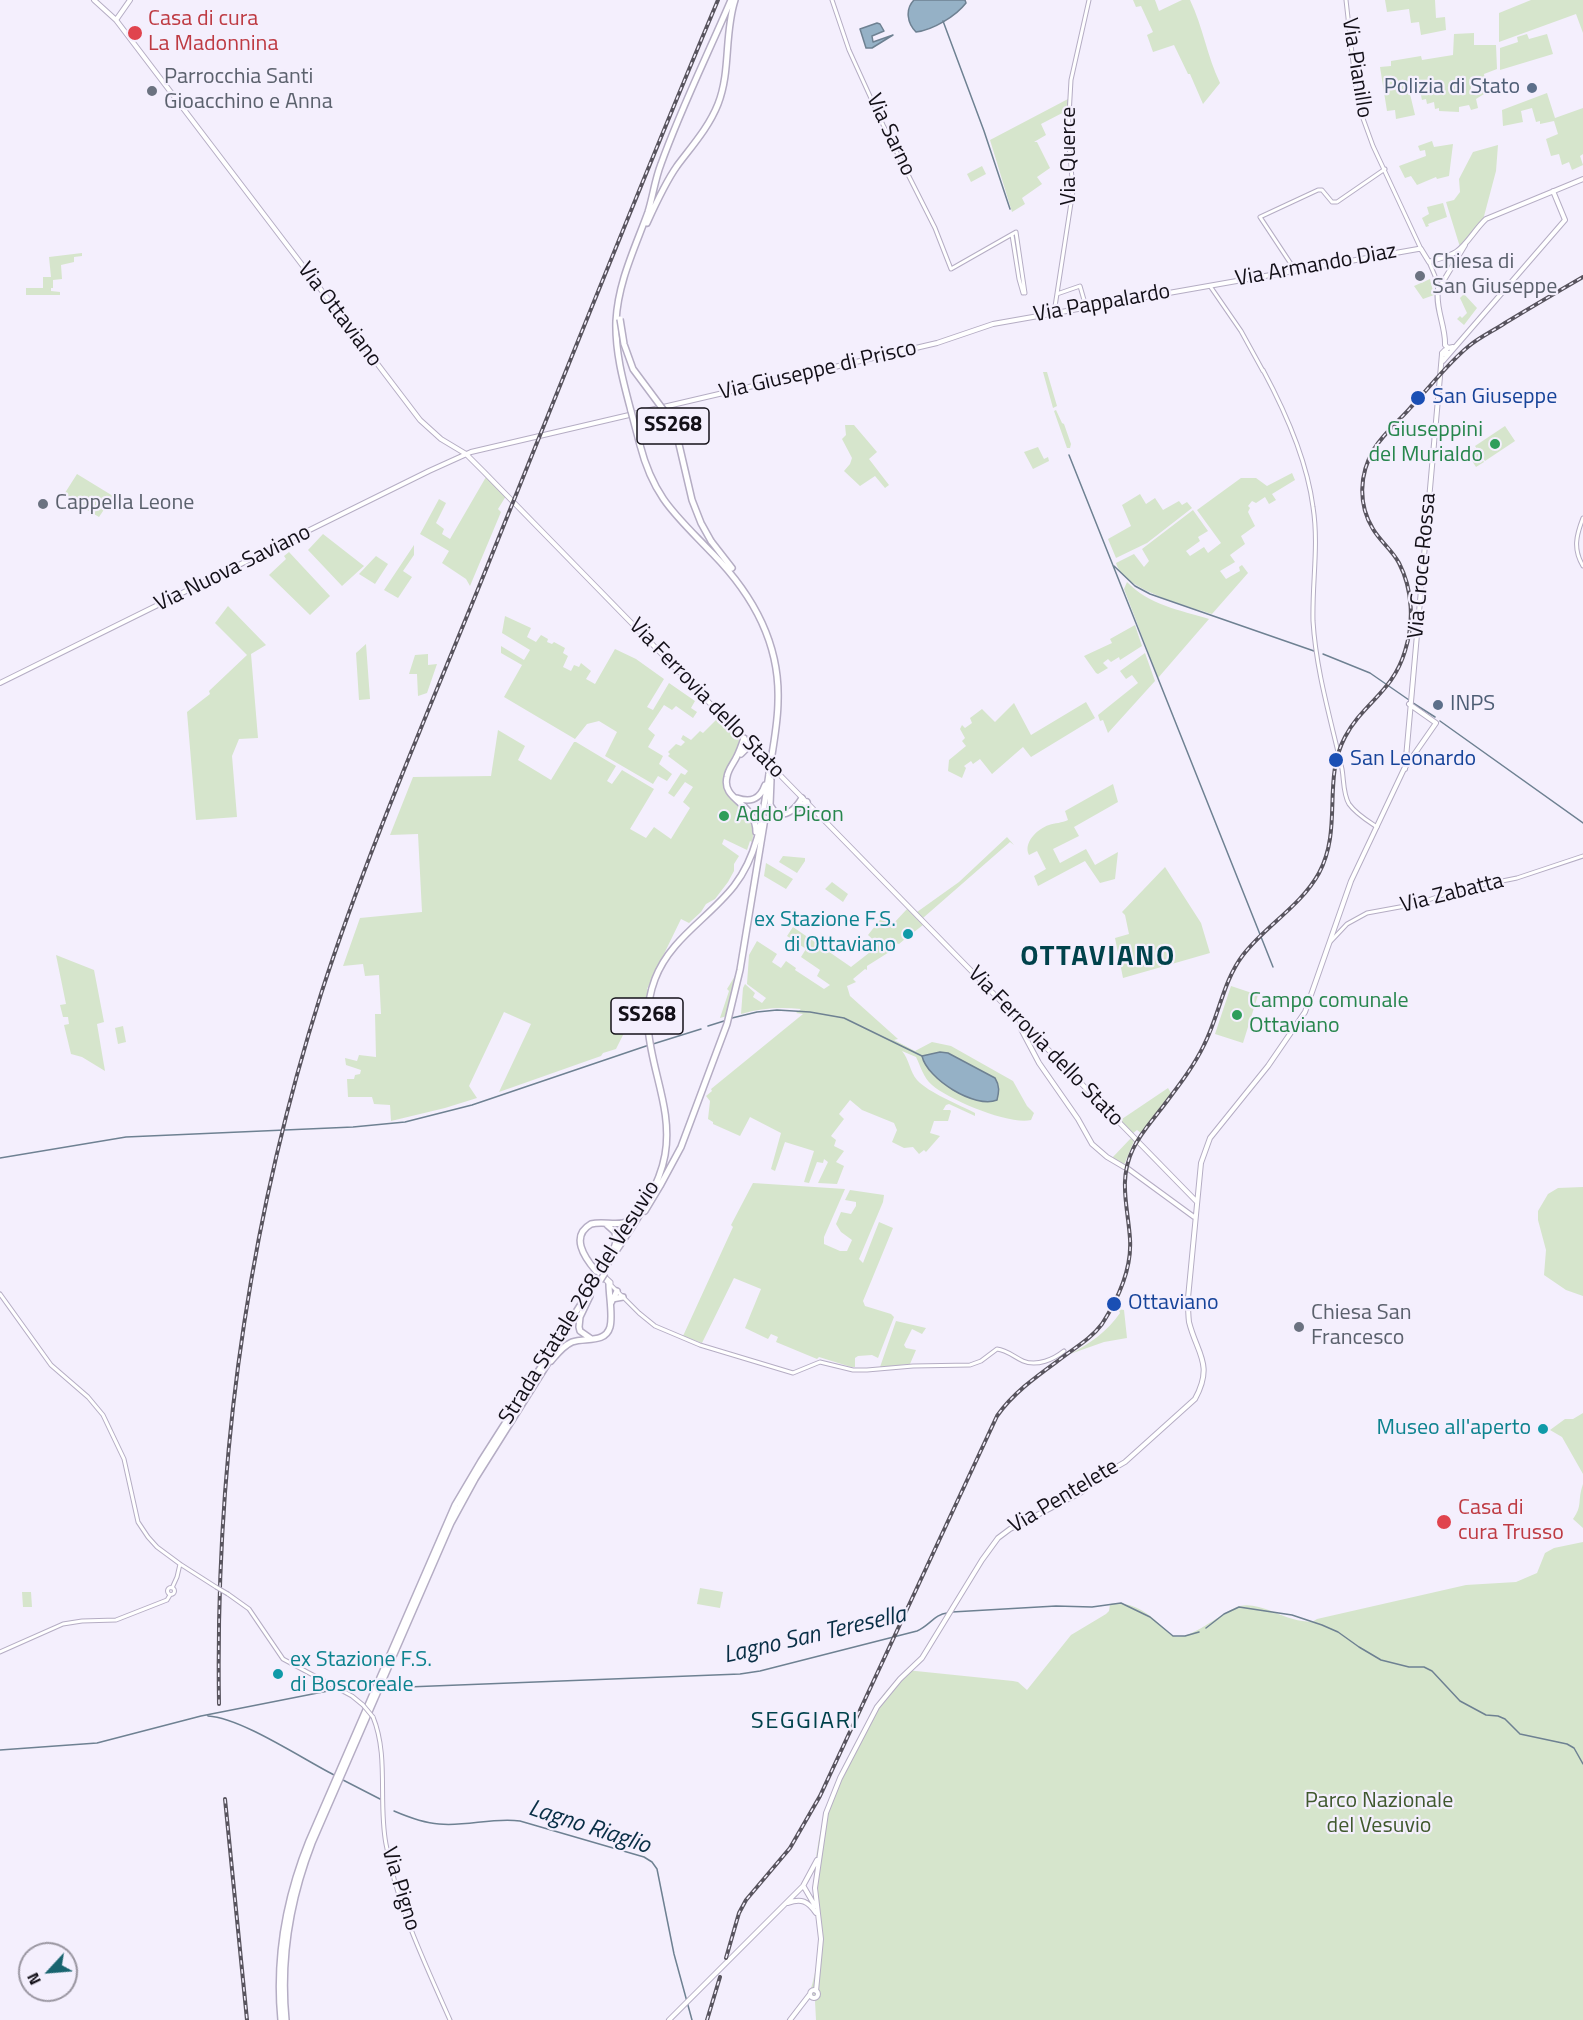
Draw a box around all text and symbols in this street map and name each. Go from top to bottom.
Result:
place label: Casa di cura La Madonnina [148,7,278,58]
street label: Via Pianillo [1335,16,1377,120]
marker: Casa di cura La Madonnina [126,24,144,42]
place label: Parrocchia Santi Gioacchino e Anna [164,65,333,116]
place label: Polizia di Stato [1384,75,1520,101]
marker: Polizia di Stato [1525,81,1539,95]
marker: Parrocchia Santi Gioacchino e Anna [145,84,159,98]
street label: Via Sarno [860,90,920,180]
street label: Via Querce [1057,107,1083,205]
street label: Via Armando Diaz [1233,239,1399,293]
place label: Chiesa di San Giuseppe [1432,250,1557,302]
street label: Via Ottaviano [291,257,387,373]
marker: Chiesa di San Giuseppe [1413,269,1427,283]
street label: Via Pappalardo [1032,279,1172,329]
street label: Via Giuseppe di Prisco [717,335,919,407]
place label: San Giuseppe [1432,385,1557,411]
marker: San Giuseppe [1409,389,1427,407]
road number: SS268 [637,408,709,444]
place label: Giuseppini del Murialdo [1368,418,1483,470]
marker: Giuseppini del Murialdo [1488,437,1502,451]
place label: Cappella Leone [55,491,194,517]
street label: Via Croce Rossa [1403,492,1443,640]
marker: Cappella Leone [36,497,50,511]
street label: Via Nuova Saviano [151,520,315,618]
street label: Via Ferrovia dello Stato [623,613,789,785]
place label: INPS [1450,692,1495,718]
marker: INPS [1431,698,1445,712]
place label: San Leonardo [1350,747,1476,773]
marker: San Leonardo [1327,751,1345,769]
place label: Addo' Picon [736,803,844,829]
marker: Addo' Picon [717,809,731,823]
street label: Via Zabatta [1398,868,1506,920]
place label: ex Stazione F.S. di Ottaviano [754,908,896,960]
marker: ex Stazione F.S. di Ottaviano [901,927,915,941]
district label: OTTAVIANO [1020,941,1176,975]
street label: Via Ferrovia dello Stato [962,961,1128,1133]
place label: Campo comunale Ottaviano [1249,989,1409,1040]
road number: SS268 [611,998,683,1034]
marker: Campo comunale Ottaviano [1230,1008,1244,1022]
street label: Strada Statale 268 del Vesuvio [494,1176,666,1430]
place label: Ottaviano [1128,1291,1219,1317]
marker: Ottaviano [1105,1295,1123,1313]
place label: Chiesa San Francesco [1311,1301,1412,1352]
marker: Chiesa San Francesco [1292,1320,1306,1334]
place label: Museo all'aperto [1377,1416,1531,1442]
marker: Museo all'aperto [1536,1422,1550,1436]
street label: Via Pentelete [1004,1454,1124,1540]
place label: Casa di cura Trusso [1458,1496,1564,1548]
marker: Casa di cura Trusso [1435,1513,1453,1531]
water label: Lagno San Teresella [721,1601,909,1671]
place label: ex Stazione F.S. di Boscoreale [290,1648,432,1700]
marker: ex Stazione F.S. di Boscoreale [271,1667,285,1681]
district label: SEGGIARI [751,1708,859,1736]
park label: Parco Nazionale del Vesuvio [1305,1789,1453,1840]
water label: Lagno Riaglio [525,1795,653,1861]
street label: Via Pigno [375,1844,425,1934]
north arrow [18,1942,78,2002]
text: N [20,1969,47,1989]

